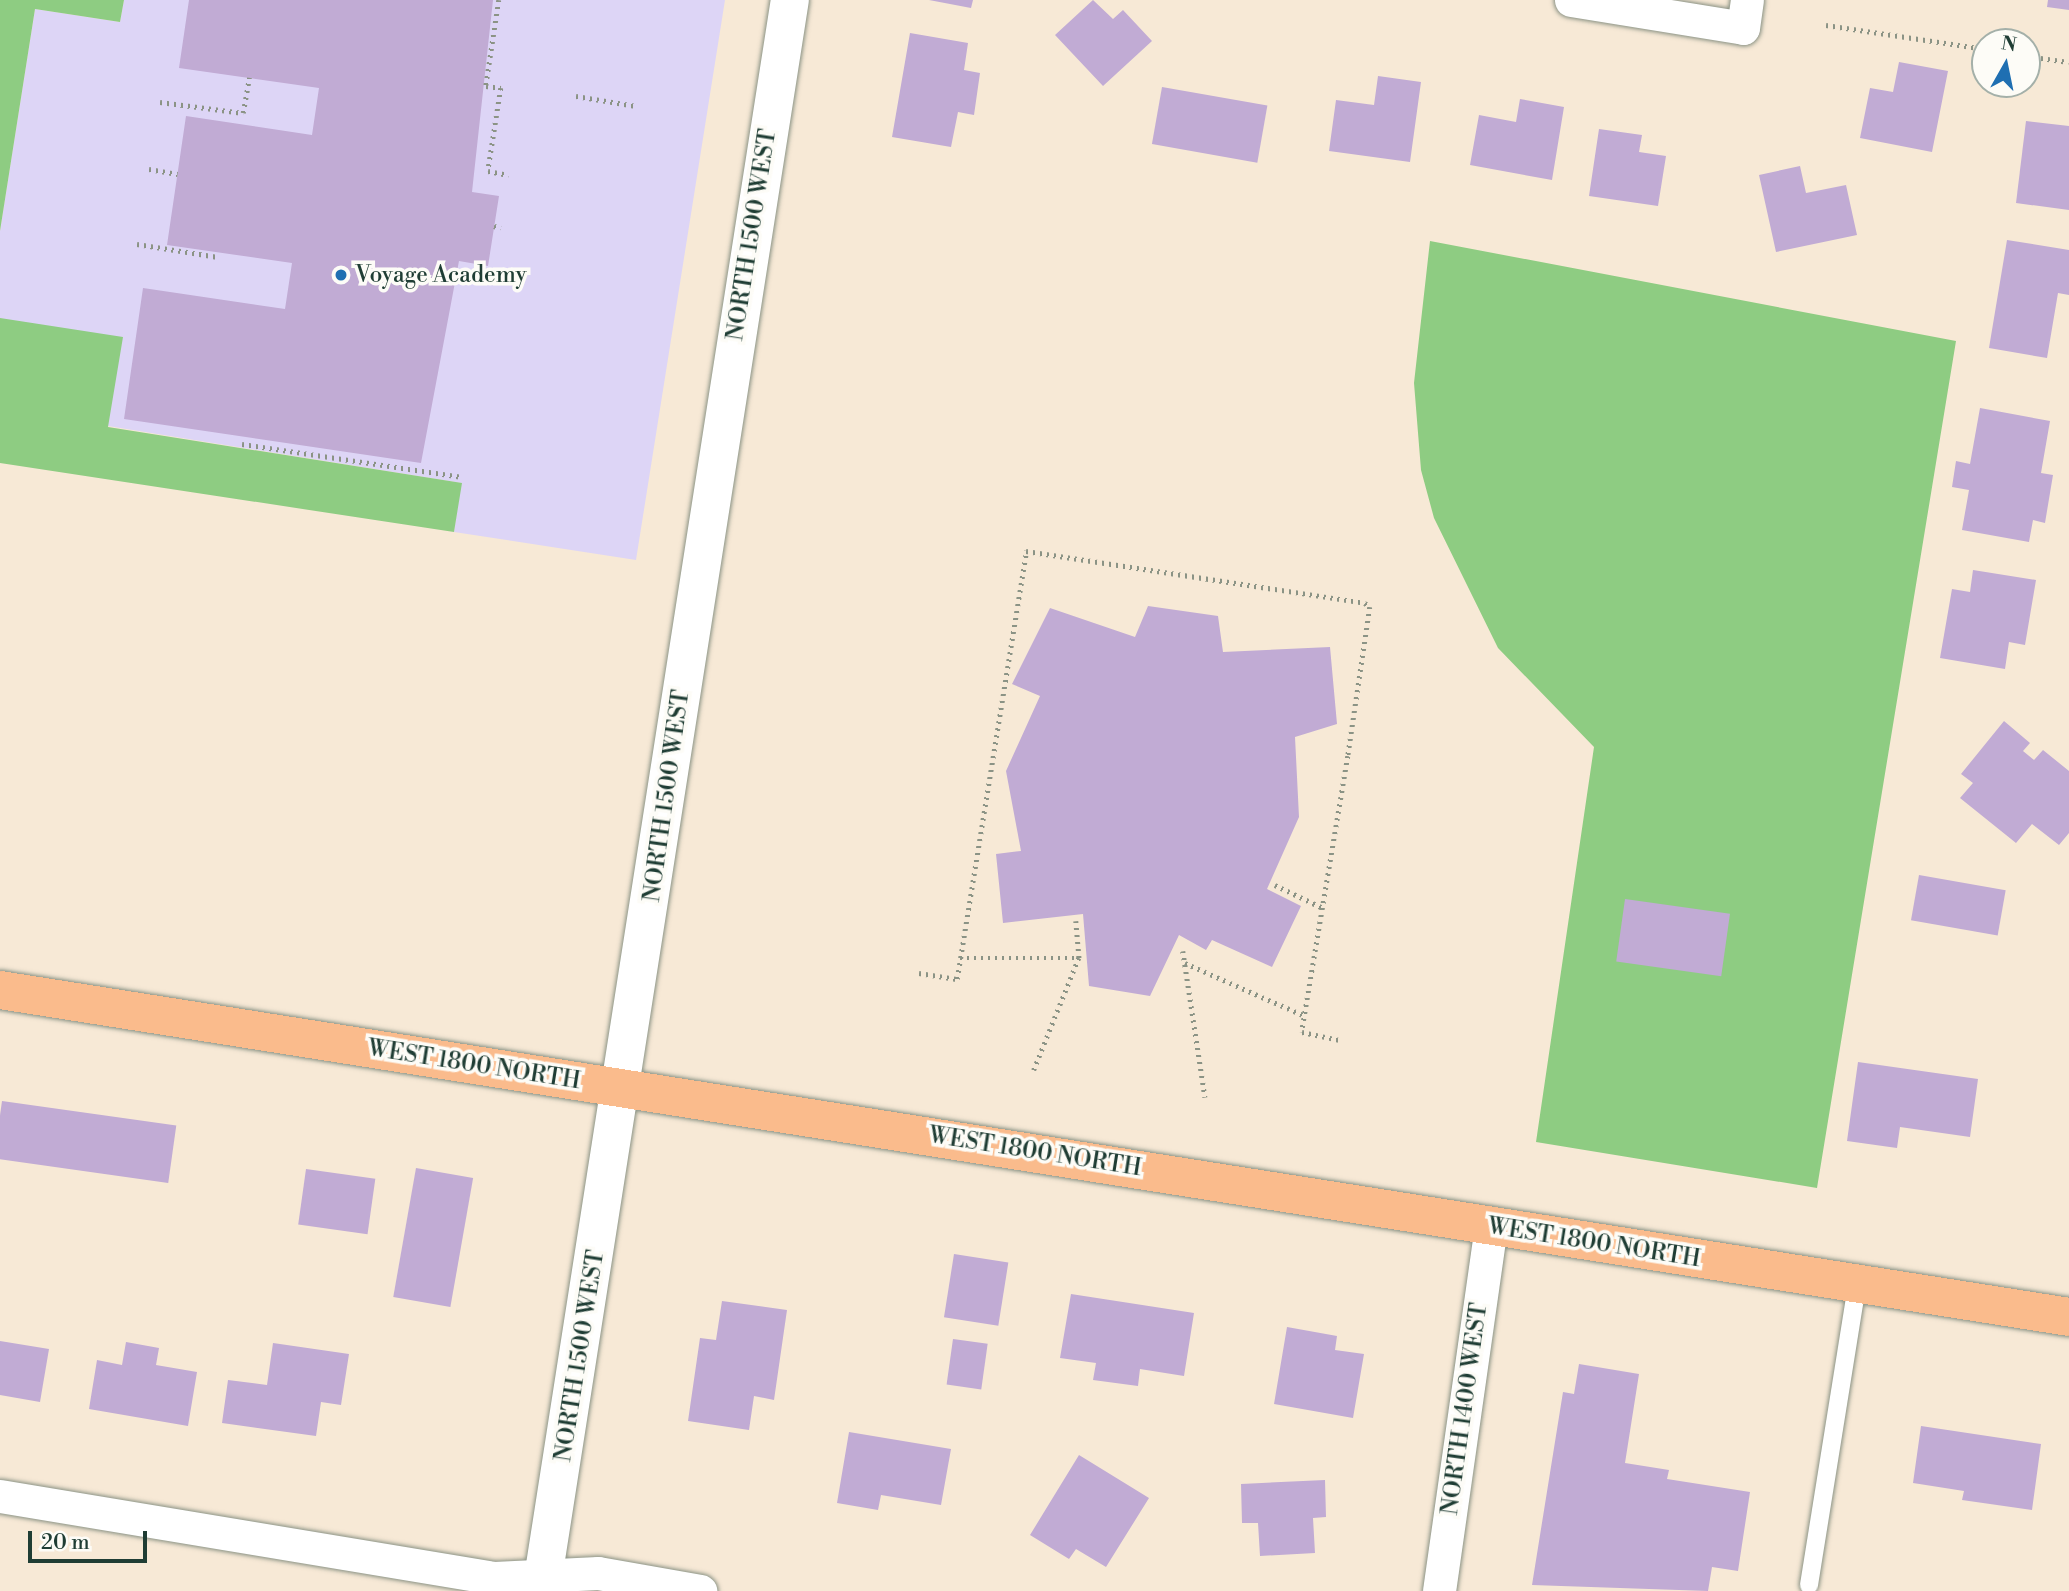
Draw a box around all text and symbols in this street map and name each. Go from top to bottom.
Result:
north arrow [1971,28,2041,98]
text: N [2000,31,2018,57]
street label: NORTH 1500 WEST [722,127,782,343]
place label: Voyage Academy [355,261,527,289]
marker: Voyage Academy [333,267,349,283]
street label: NORTH 1500 WEST [638,688,696,904]
street label: WEST 1800 NORTH [366,1035,582,1095]
street label: WEST 1800 NORTH [927,1122,1143,1182]
street label: WEST 1800 NORTH [1486,1213,1702,1273]
street label: NORTH 1500 WEST [550,1248,610,1464]
street label: NORTH 1400 WEST [1436,1301,1494,1517]
scale bar [32,1518,150,1562]
text: 20 m [41,1530,90,1556]

